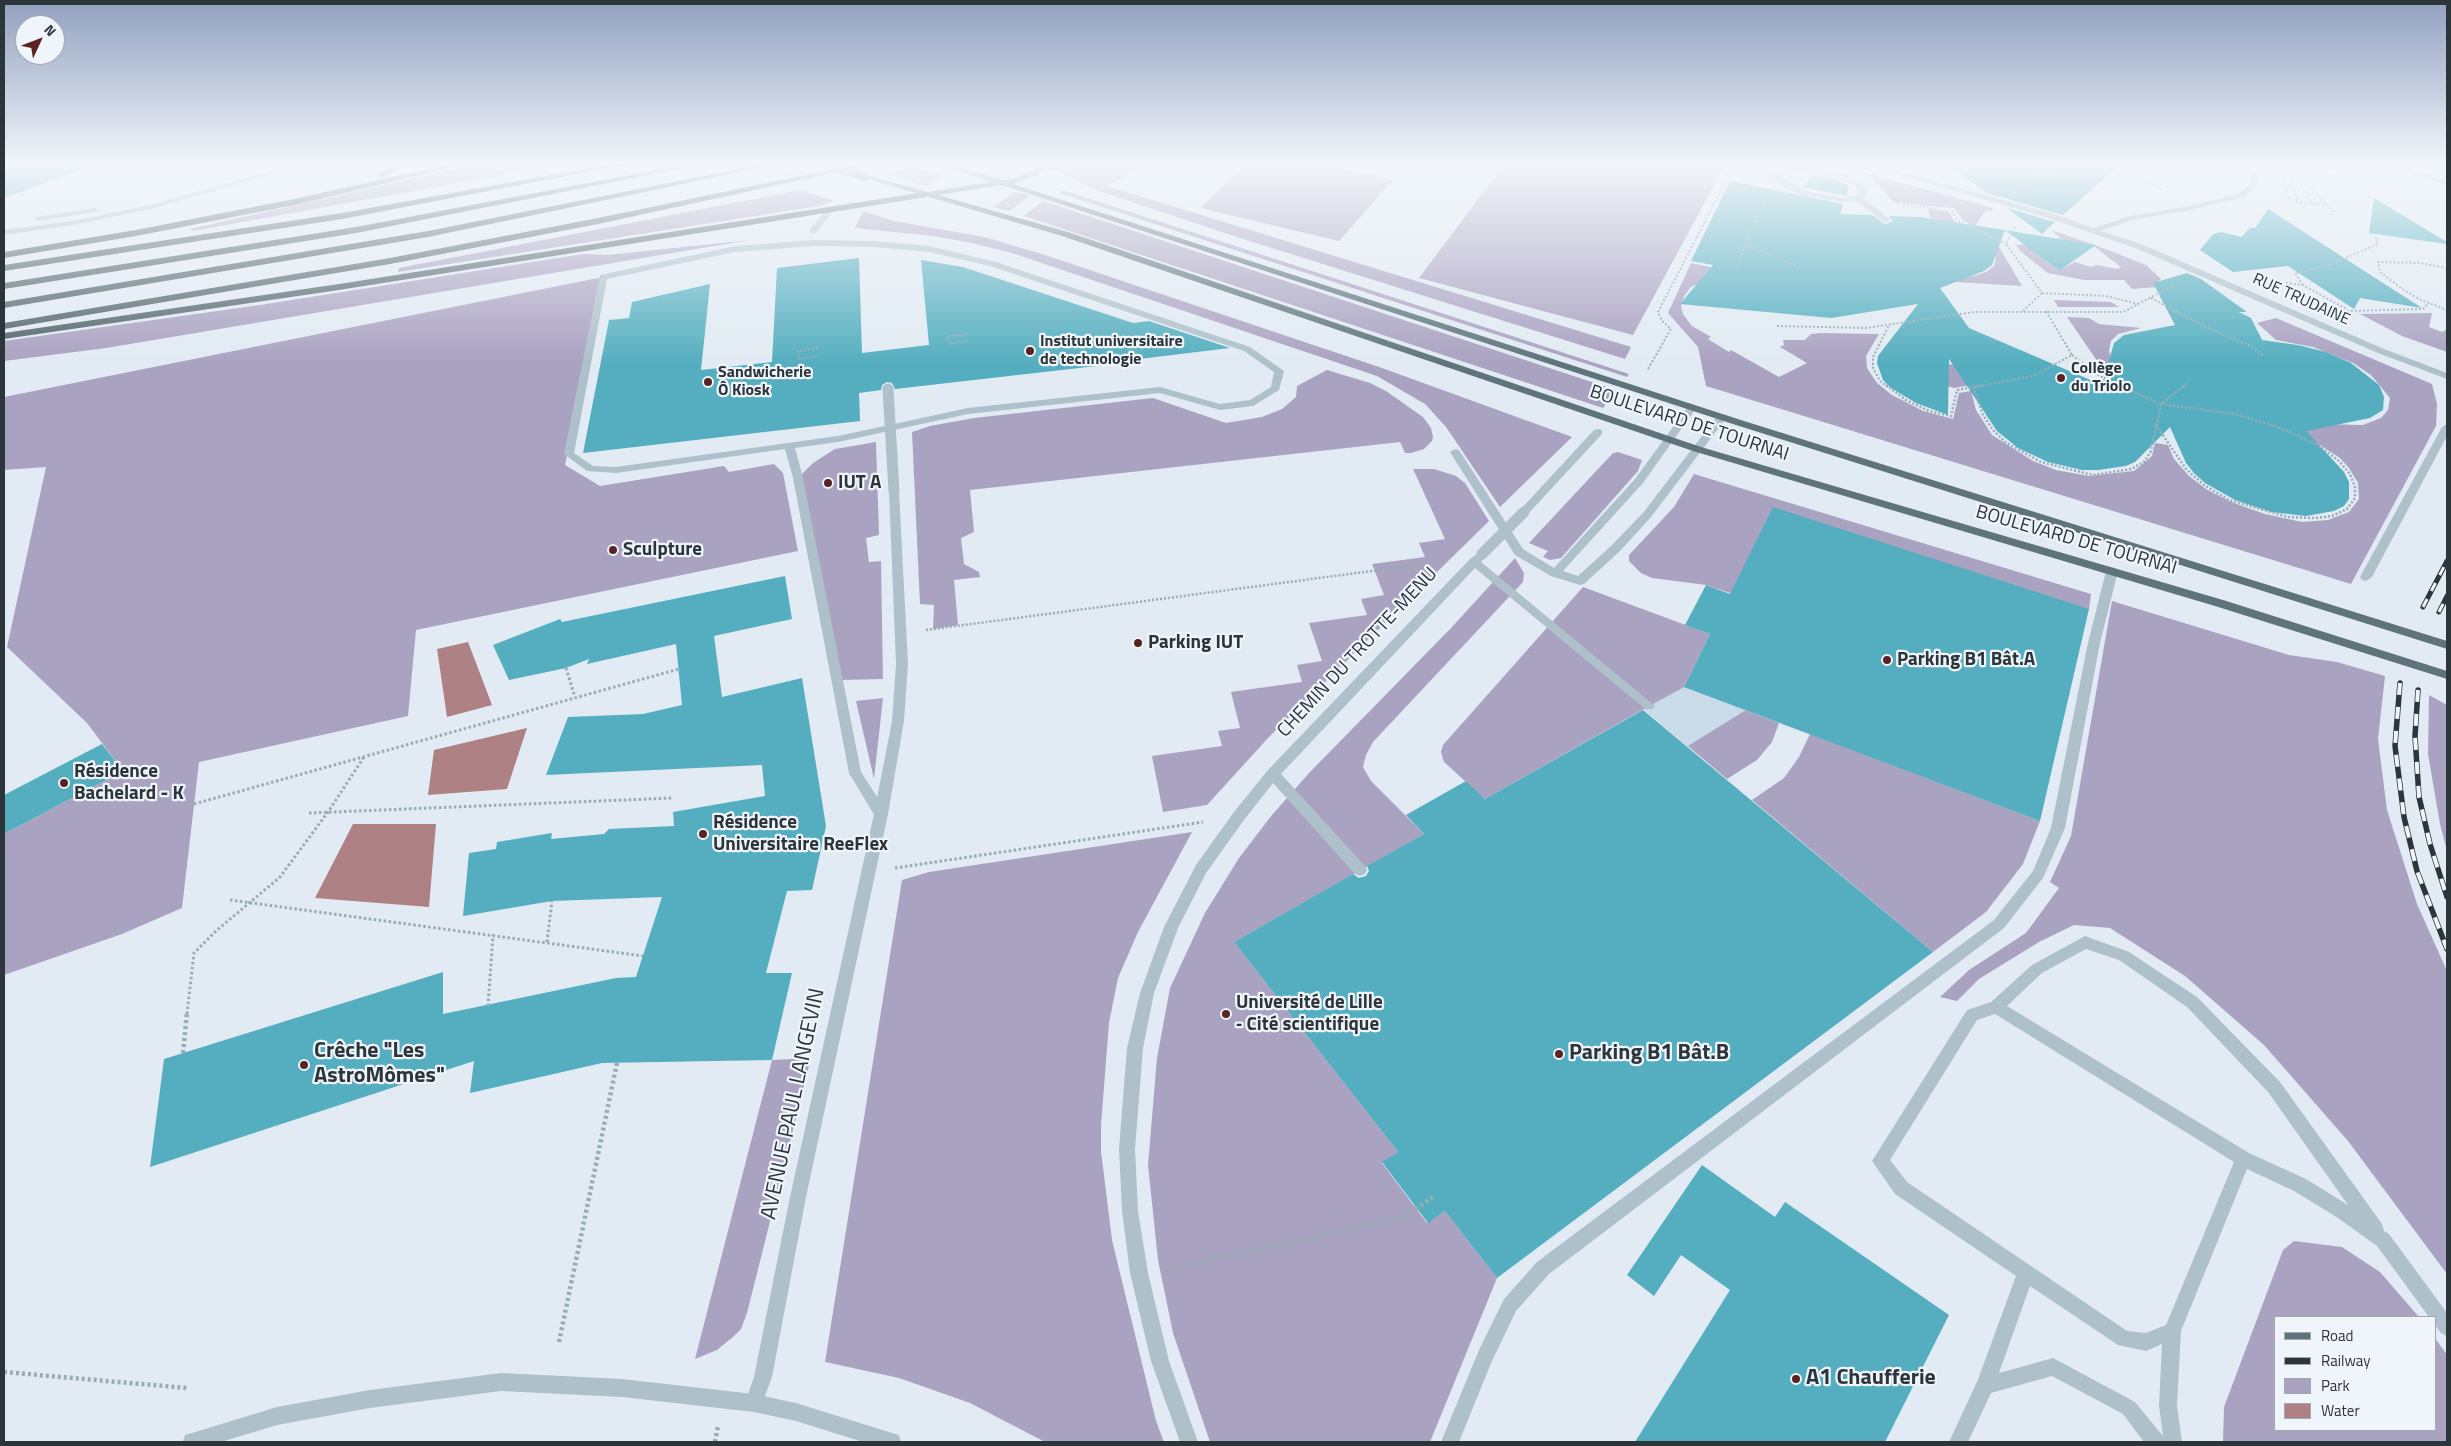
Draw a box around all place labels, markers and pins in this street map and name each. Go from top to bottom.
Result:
place label: Institut universitaire de technologie [1040,332,1183,370]
marker: Institut universitaire de technologie [1024,345,1036,357]
place label: Collège du Triolo [2071,359,2131,397]
place label: Sandwicherie Ô Kiosk [718,363,811,401]
marker: Collège du Triolo [2055,372,2067,384]
marker: Sandwicherie Ô Kiosk [702,376,714,388]
place label: IUT A [838,472,881,494]
marker: IUT A [822,477,834,489]
place label: Sculpture [623,539,702,561]
marker: Sculpture [607,544,619,556]
place label: Parking IUT [1148,632,1243,654]
marker: Parking IUT [1132,637,1144,649]
place label: Parking B1 Bât.A [1897,649,2035,671]
marker: Parking B1 Bât.A [1881,654,1893,666]
place label: Résidence Bachelard - K [74,761,184,805]
marker: Résidence Bachelard - K [58,777,70,789]
place label: Résidence Universitaire ReeFlex [713,812,888,856]
marker: Résidence Universitaire ReeFlex [697,828,709,840]
place label: Université de Lille ‐ Cité scientifique [1236,992,1383,1036]
marker: Université de Lille ‐ Cité scientifique [1220,1008,1232,1020]
place label: Crêche "Les AstroMômes" [314,1039,445,1090]
place label: Parking B1 Bât.B [1569,1041,1729,1067]
marker: Parking B1 Bât.B [1553,1048,1565,1060]
marker: Crêche "Les AstroMômes" [298,1059,310,1071]
place label: A1 Chaufferie [1806,1366,1936,1392]
marker: A1 Chaufferie [1790,1373,1802,1385]

